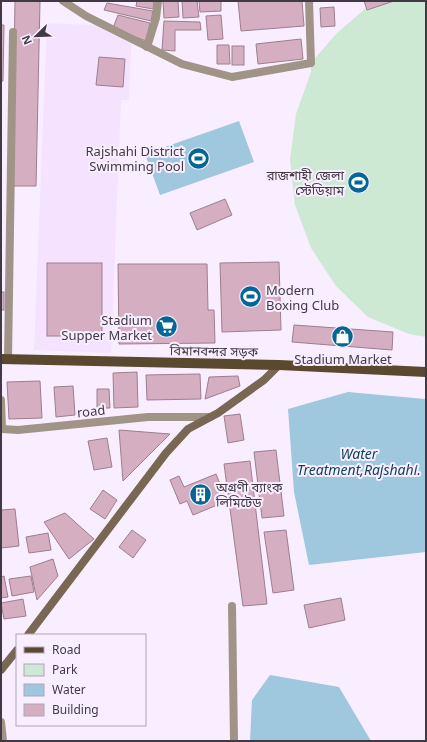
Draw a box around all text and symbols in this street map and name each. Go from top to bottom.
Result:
north arrow [16,16,56,56]
text: N [18,33,35,47]
place label: Rajshahi District Swimming Pool [86,142,184,175]
sports icon: Rajshahi District Swimming Pool [186,145,212,171]
place label: রাজশাহী জেলা স্টেডিয়াম [266,166,345,199]
sports icon: রাজশাহী জেলা স্টেডিয়াম [346,169,372,195]
place label: Modern Boxing Club [266,281,339,314]
sports icon: Modern Boxing Club [237,284,263,310]
place label: Stadium Supper Market [61,311,152,344]
supermarket icon: Stadium Supper Market [154,314,180,340]
shop icon: Stadium Market [330,324,356,350]
street label: বিমানবন্দর সড়ক [169,341,259,361]
place label: Stadium Market [294,350,392,368]
street label: road [76,401,106,421]
water label: Water Treatment,Rajshahi. [297,444,421,479]
place label: অগ্রণী ব্যাংক লিমিটেড [215,478,283,511]
building icon: অগ্রণী ব্যাংক লিমিটেড [187,481,213,507]
legend [16,634,146,726]
text: Road [52,641,81,658]
text: Park [52,661,78,678]
text: Water [52,681,86,698]
text: Building [52,701,99,718]

